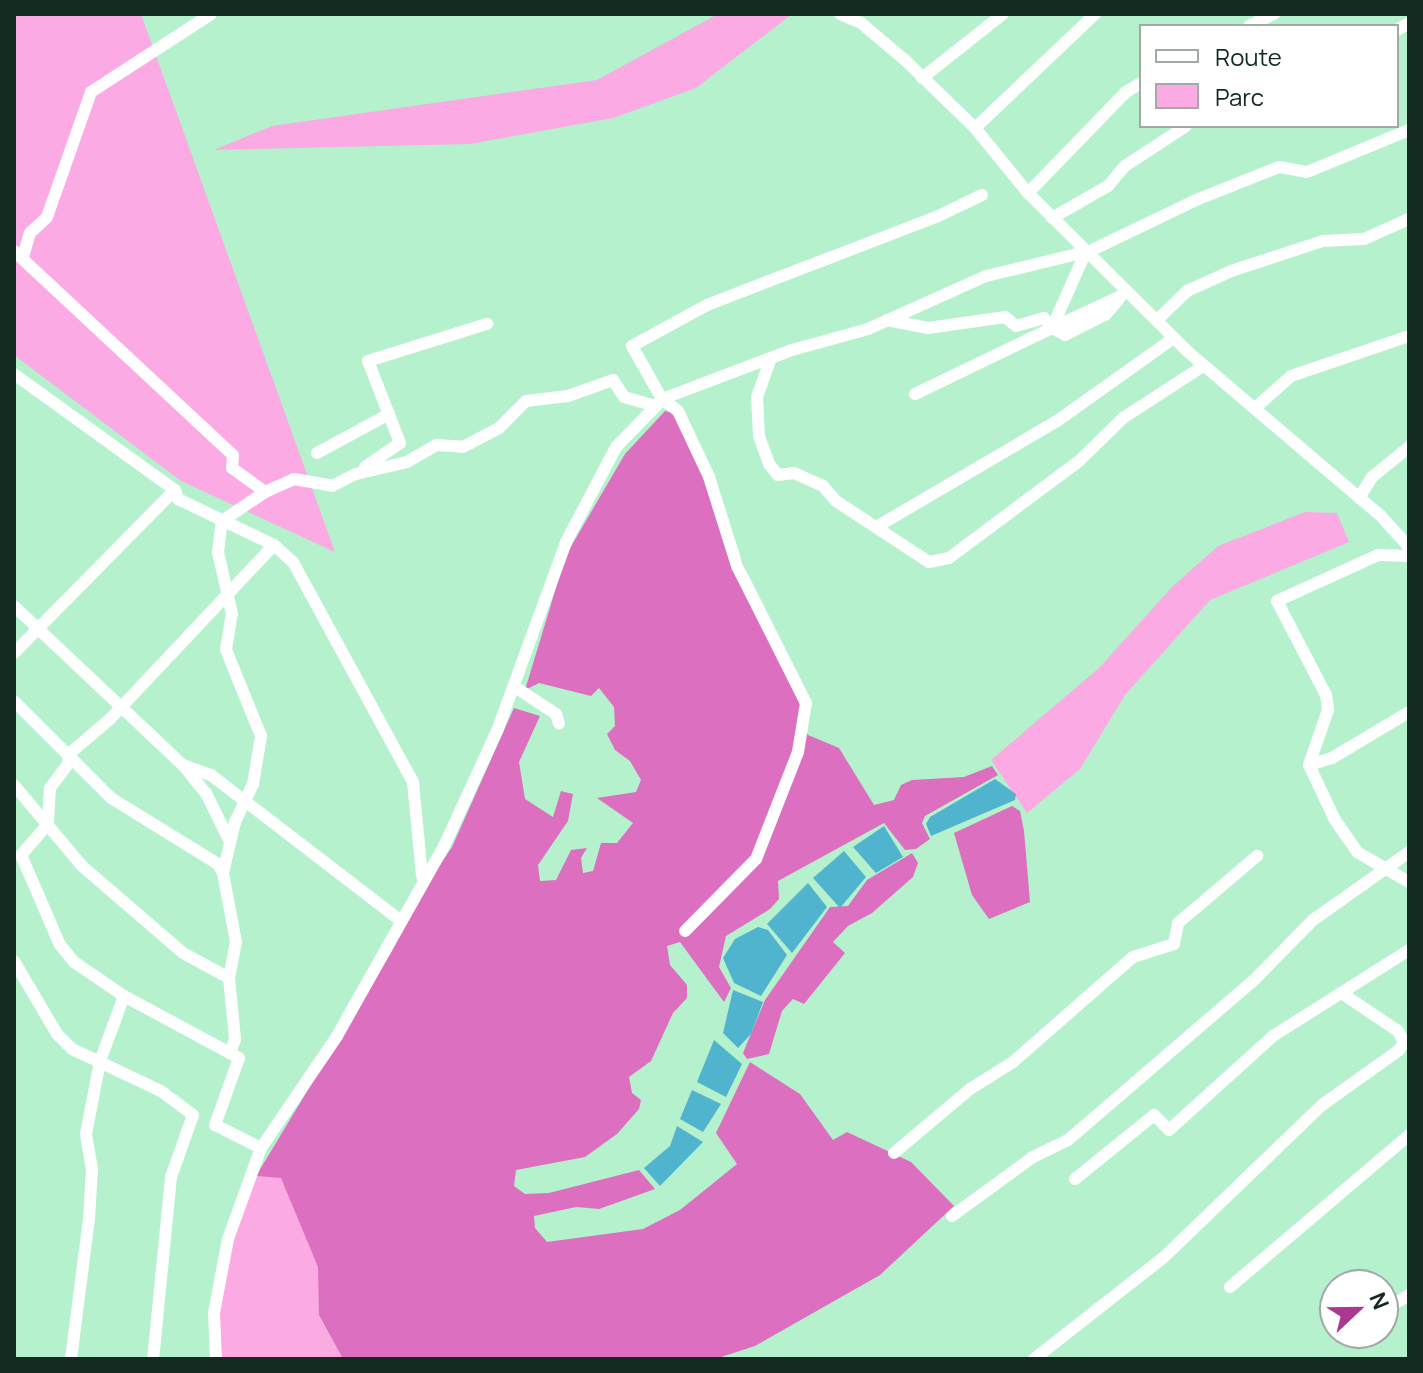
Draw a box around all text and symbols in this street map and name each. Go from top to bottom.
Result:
legend [1139,24,1399,128]
text: Route [1215,40,1282,73]
text: Parc [1215,80,1264,113]
north arrow [1319,1269,1399,1349]
text: N [1363,1288,1396,1314]

